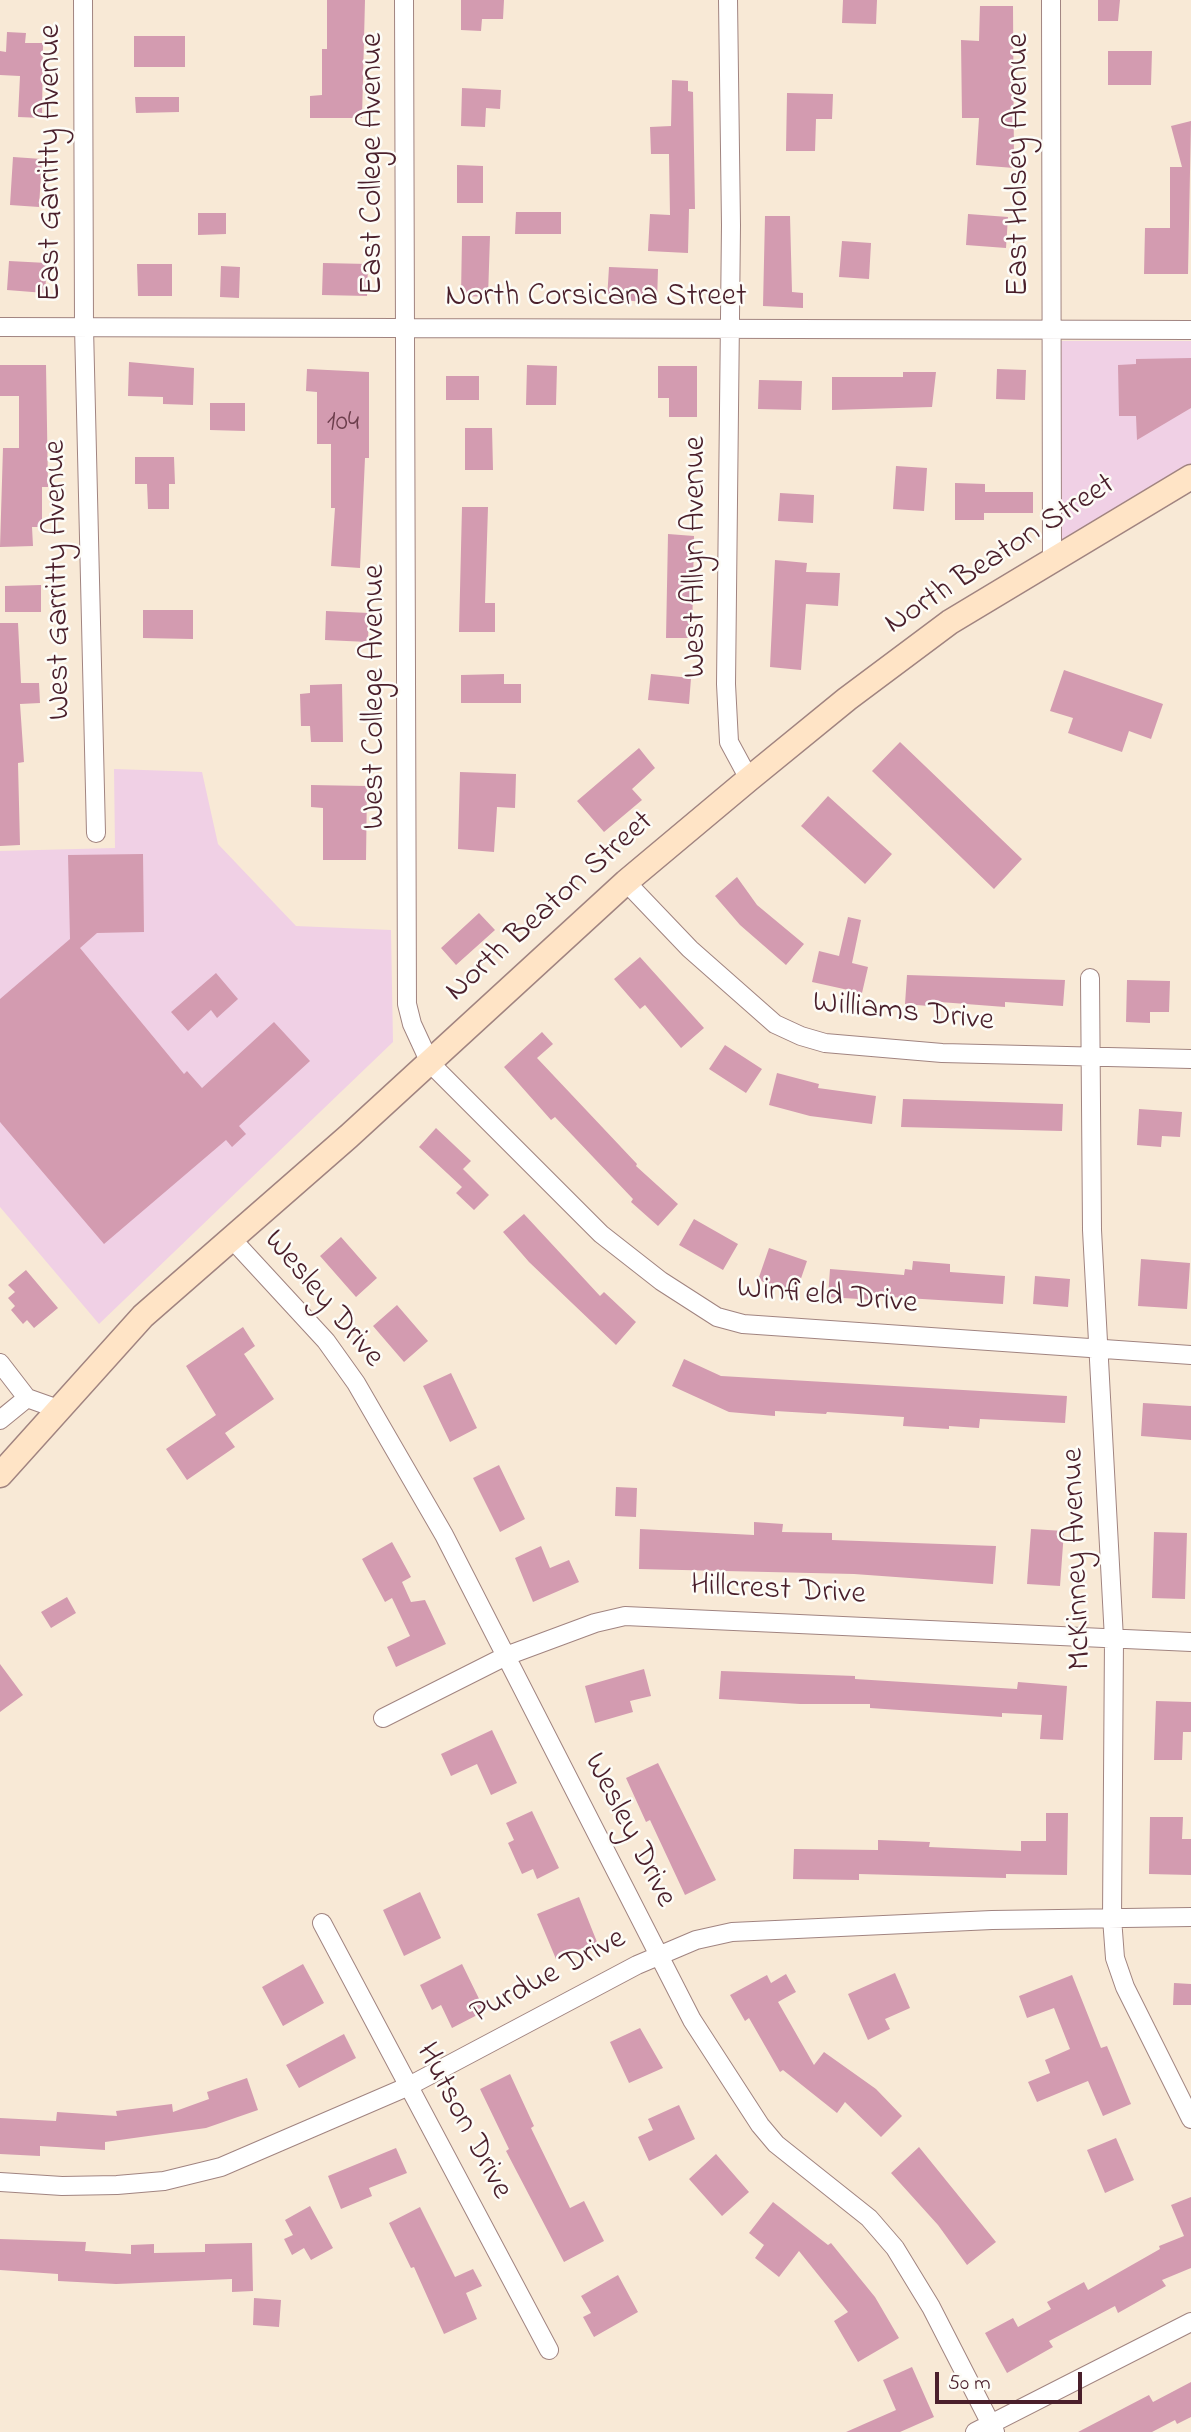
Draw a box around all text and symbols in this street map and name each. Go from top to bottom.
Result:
street label: East Garritty Avenue [34,24,72,302]
street label: East College Avenue [356,33,394,295]
street label: East Holsey Avenue [1002,33,1040,297]
street label: North Corsicana Street [445,280,747,318]
house number: 104 [327,407,359,441]
street label: West Allyn Avenue [679,436,717,678]
street label: West Garritty Avenue [38,440,82,720]
street label: North Beaton Street [879,467,1123,645]
street label: West College Avenue [358,565,396,829]
street label: North Beaton Street [439,804,663,1012]
street label: Williams Drive [811,985,995,1043]
street label: Wesley Drive [253,1223,391,1377]
street label: Winfield Drive [735,1271,919,1325]
street label: McKinney Avenue [1056,1447,1102,1671]
street label: Hillcrest Drive [689,1568,867,1616]
street label: Wesley Drive [573,1748,683,1914]
street label: Purdue Drive [465,1921,633,2035]
street label: Hutson Drive [405,2037,519,2207]
scale bar [939,2358,1086,2402]
text: 50 m [948,2369,991,2399]

